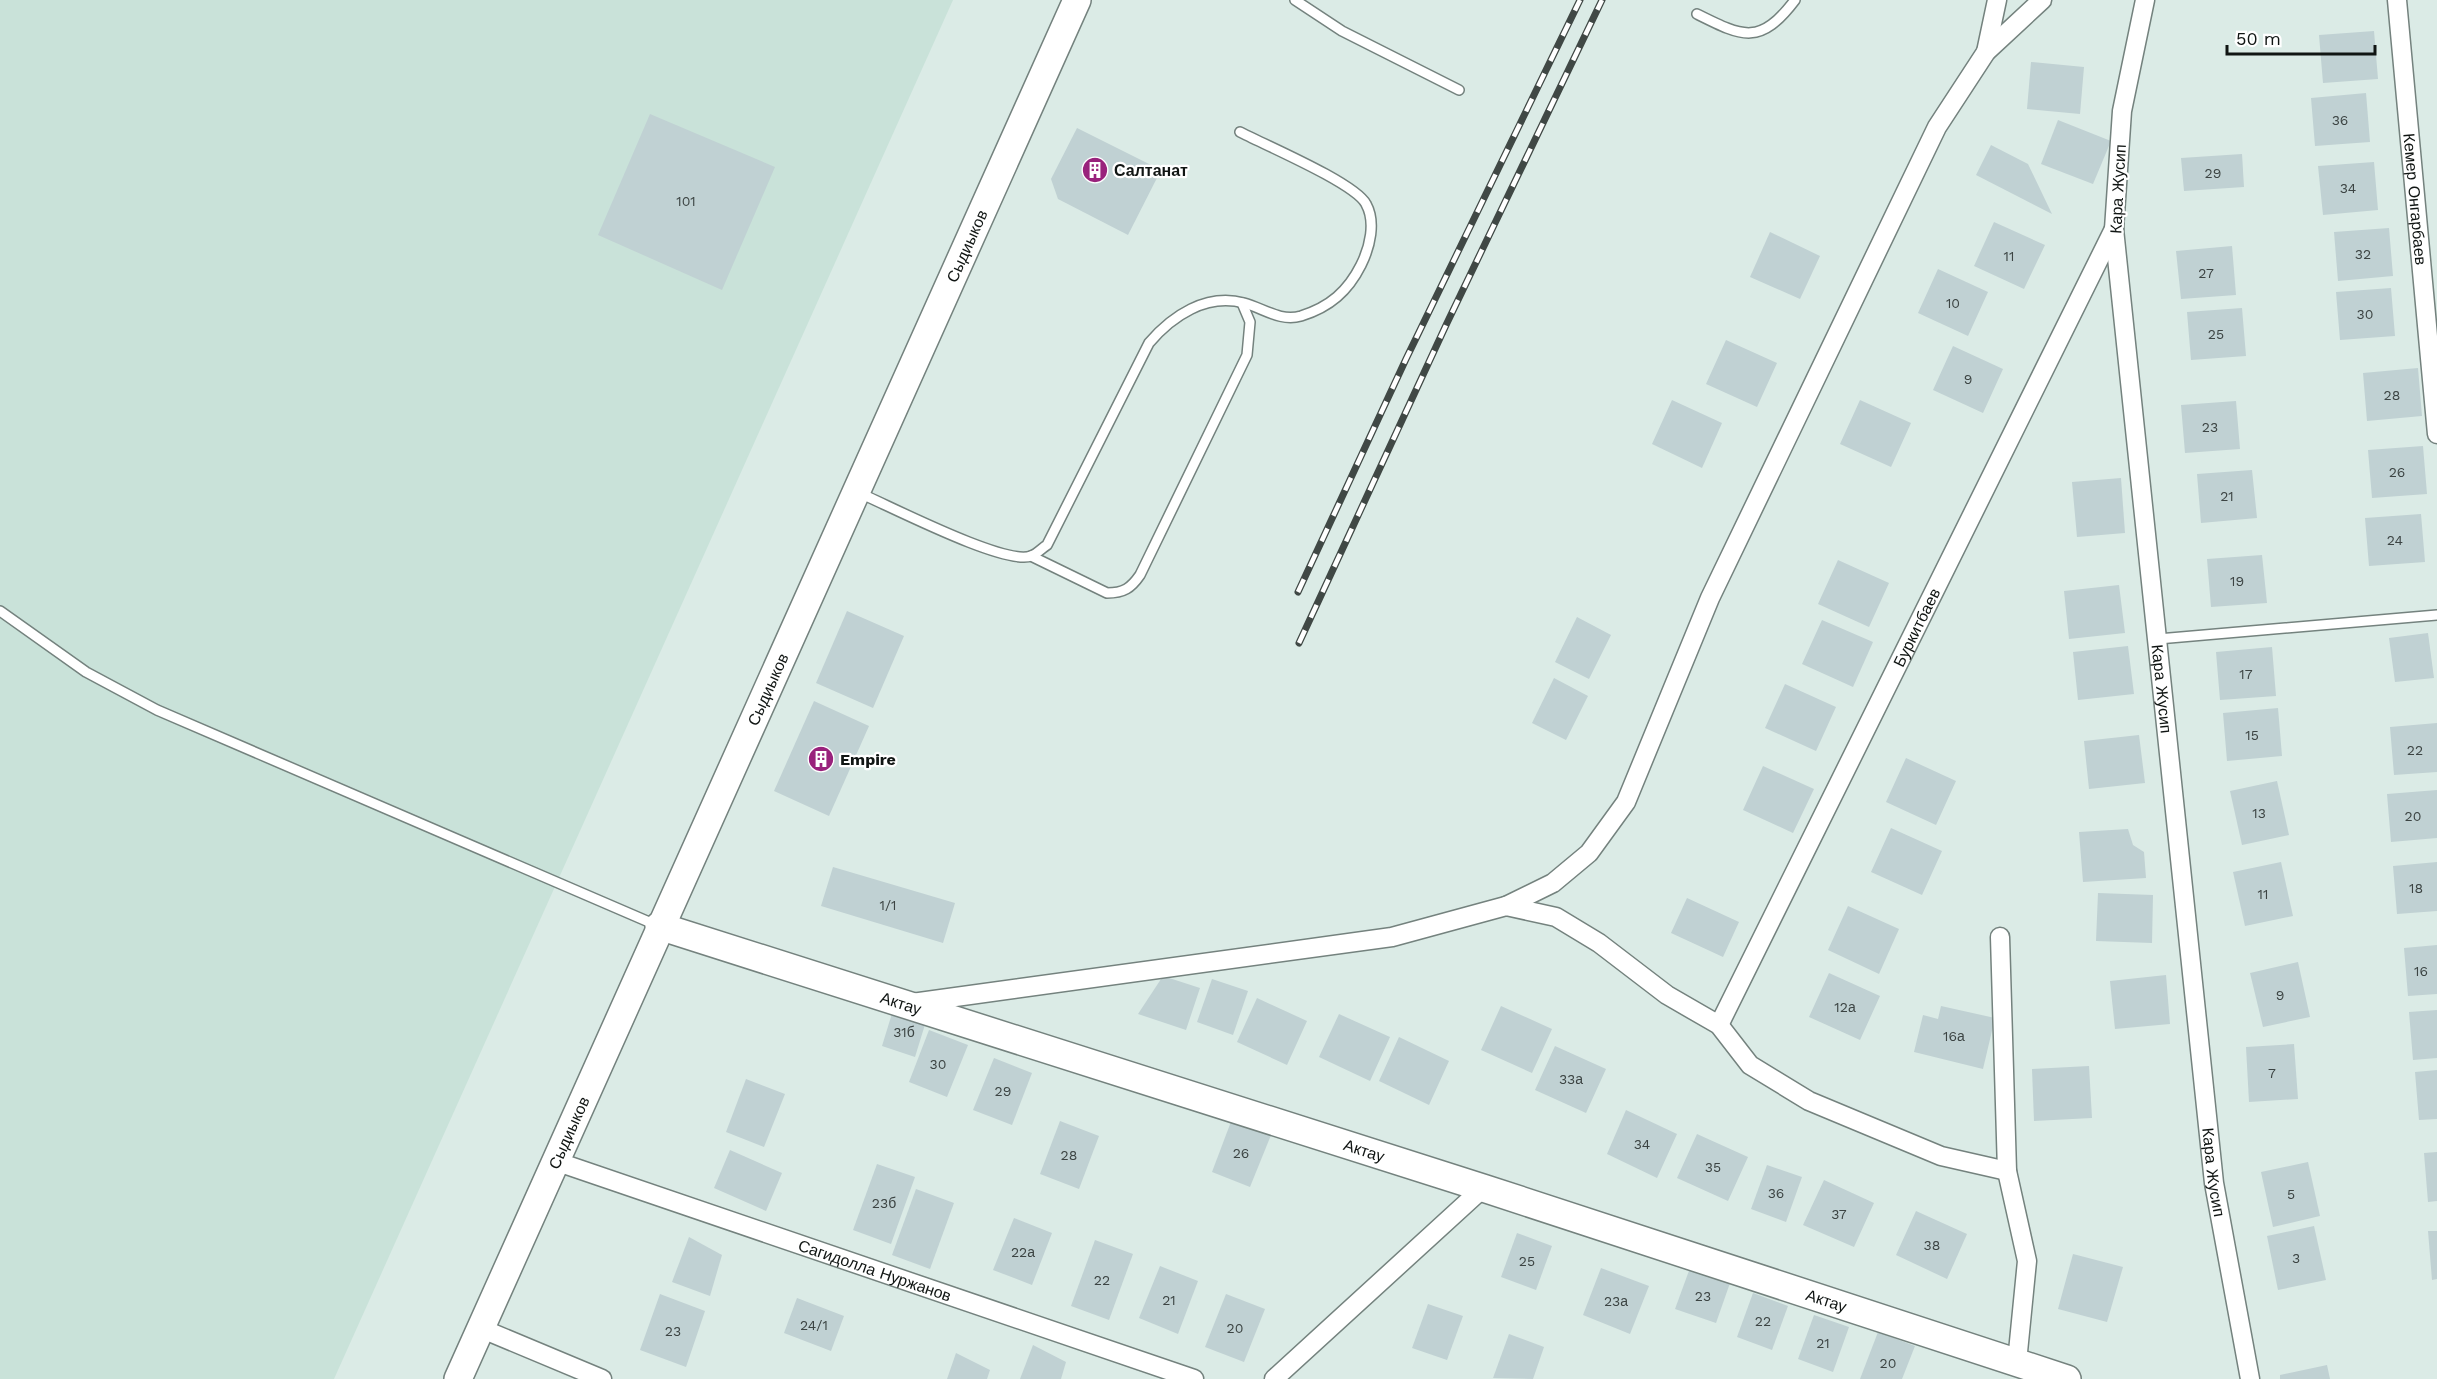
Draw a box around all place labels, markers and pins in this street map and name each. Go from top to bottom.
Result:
building icon: Салтанат [1080,155,1110,185]
place label: Салтанат [1114,161,1188,180]
building icon: Empire [806,744,836,774]
place label: Empire [840,750,896,769]

